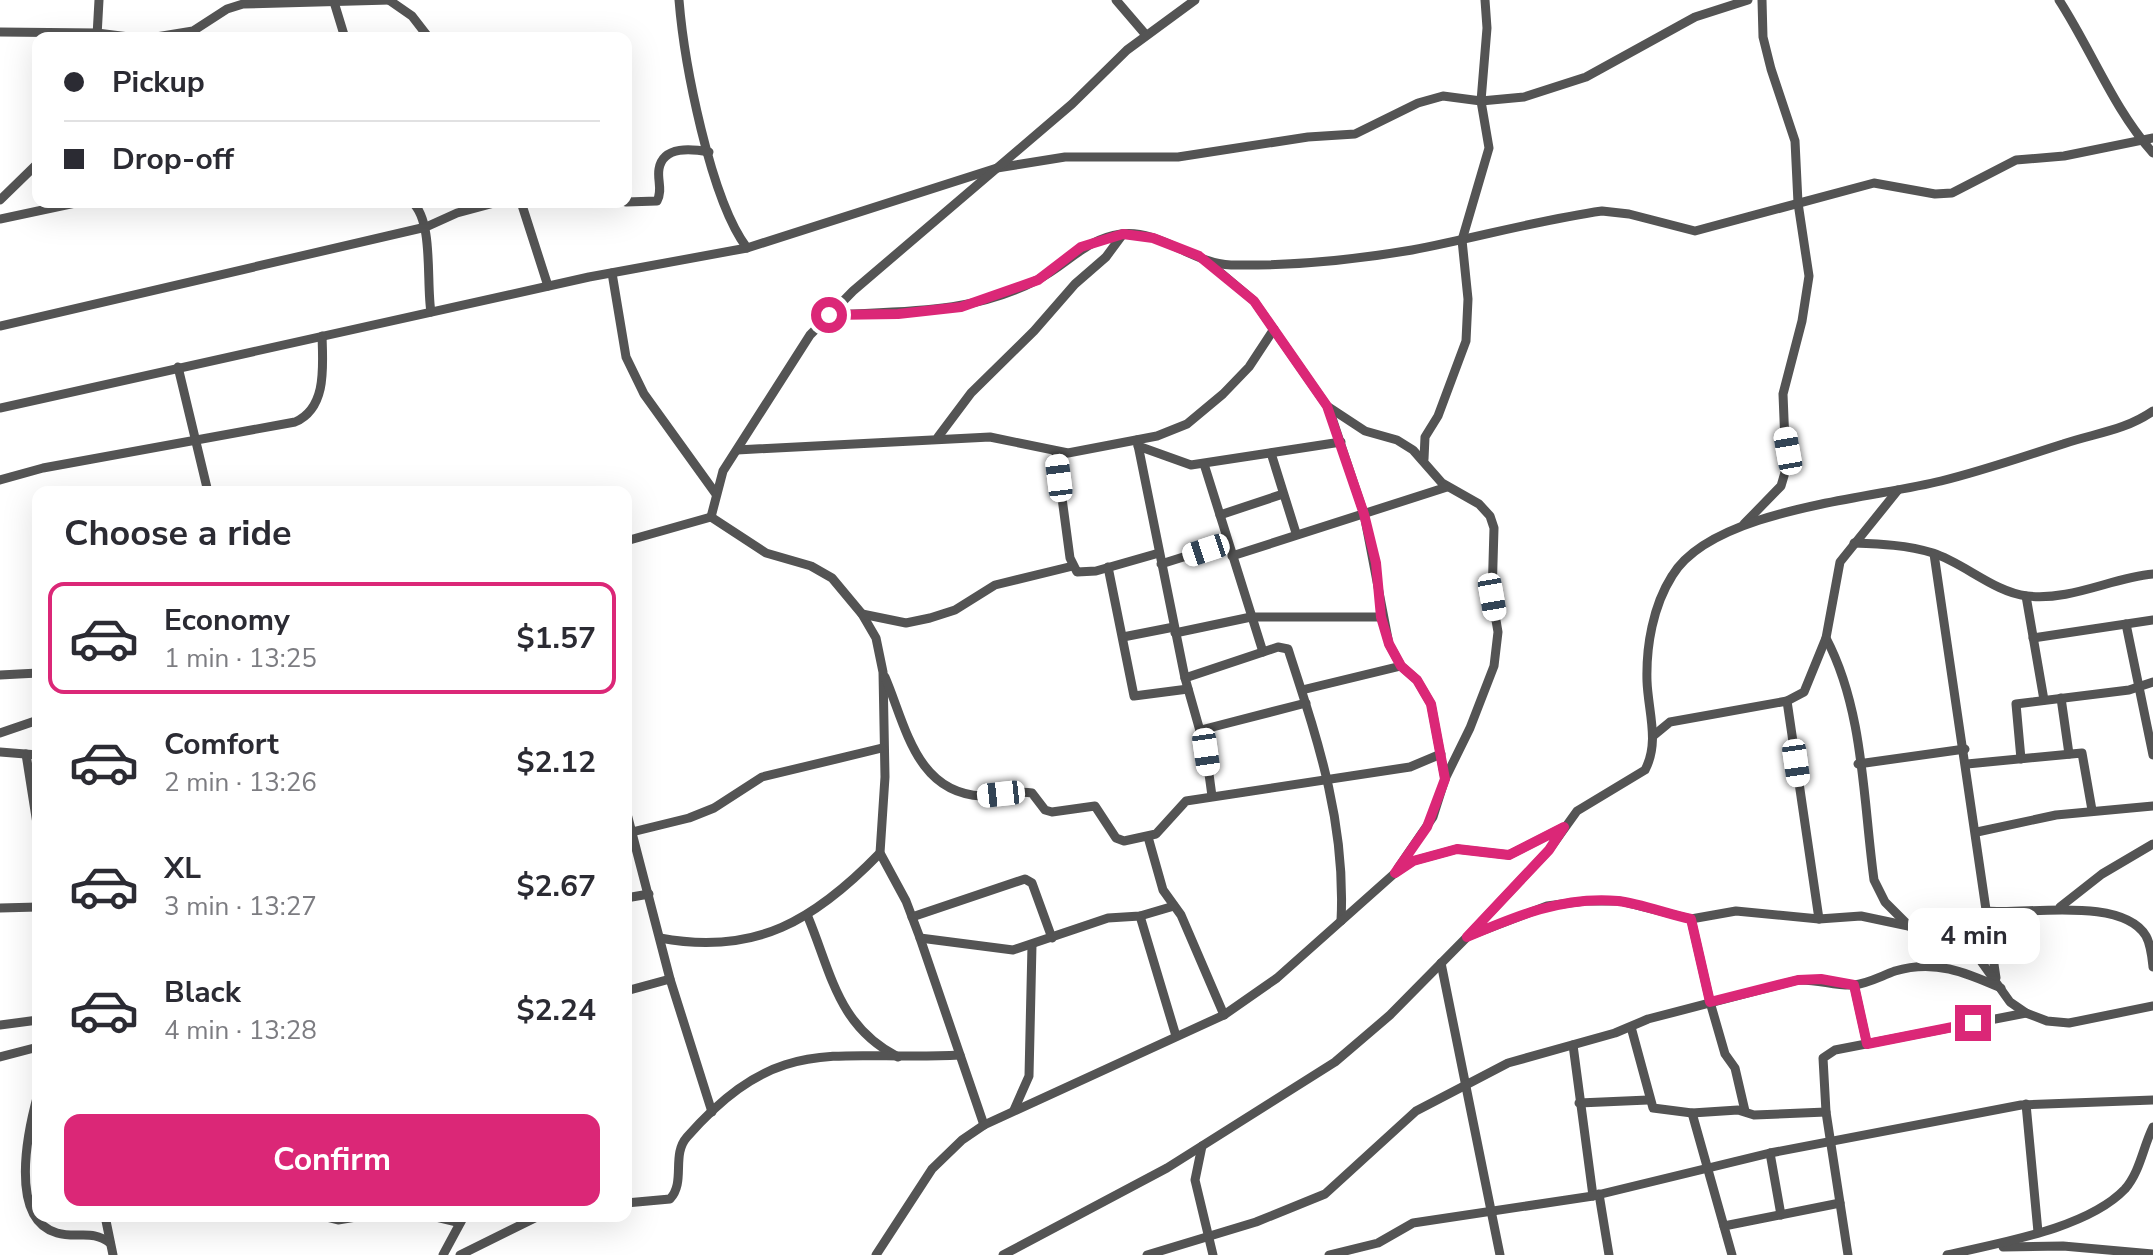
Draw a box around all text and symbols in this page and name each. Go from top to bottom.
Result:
text: Pickup [112,62,205,103]
text: Drop-off [112,139,234,180]
route start [811,297,847,333]
car [1772,425,1804,477]
car [1044,453,1074,503]
text: Choose a ride [64,509,292,558]
car [1179,531,1233,569]
car [1476,571,1508,623]
text: Economy [164,600,290,641]
icon: car [68,602,140,674]
text: $1.57 [517,618,596,659]
text: 1 min · 13:25 [164,641,317,676]
text: Comfort [164,724,279,765]
icon: car [68,726,140,798]
car [1191,727,1221,777]
car [1781,738,1811,788]
text: $2.12 [517,742,596,783]
text: 2 min · 13:26 [164,765,317,800]
car [976,780,1026,808]
text: XL [164,848,201,889]
icon: car [68,850,140,922]
text: $2.67 [517,866,596,907]
text: 3 min · 13:27 [164,889,317,924]
callout: 4 min [1907,907,2039,963]
text: 4 min [1940,918,2008,953]
text: Black [164,972,241,1013]
icon: car [68,974,140,1046]
text: $2.24 [517,990,596,1031]
route end [1955,1005,1991,1041]
text: 4 min · 13:28 [164,1013,317,1048]
button: Confirm [64,1114,600,1206]

